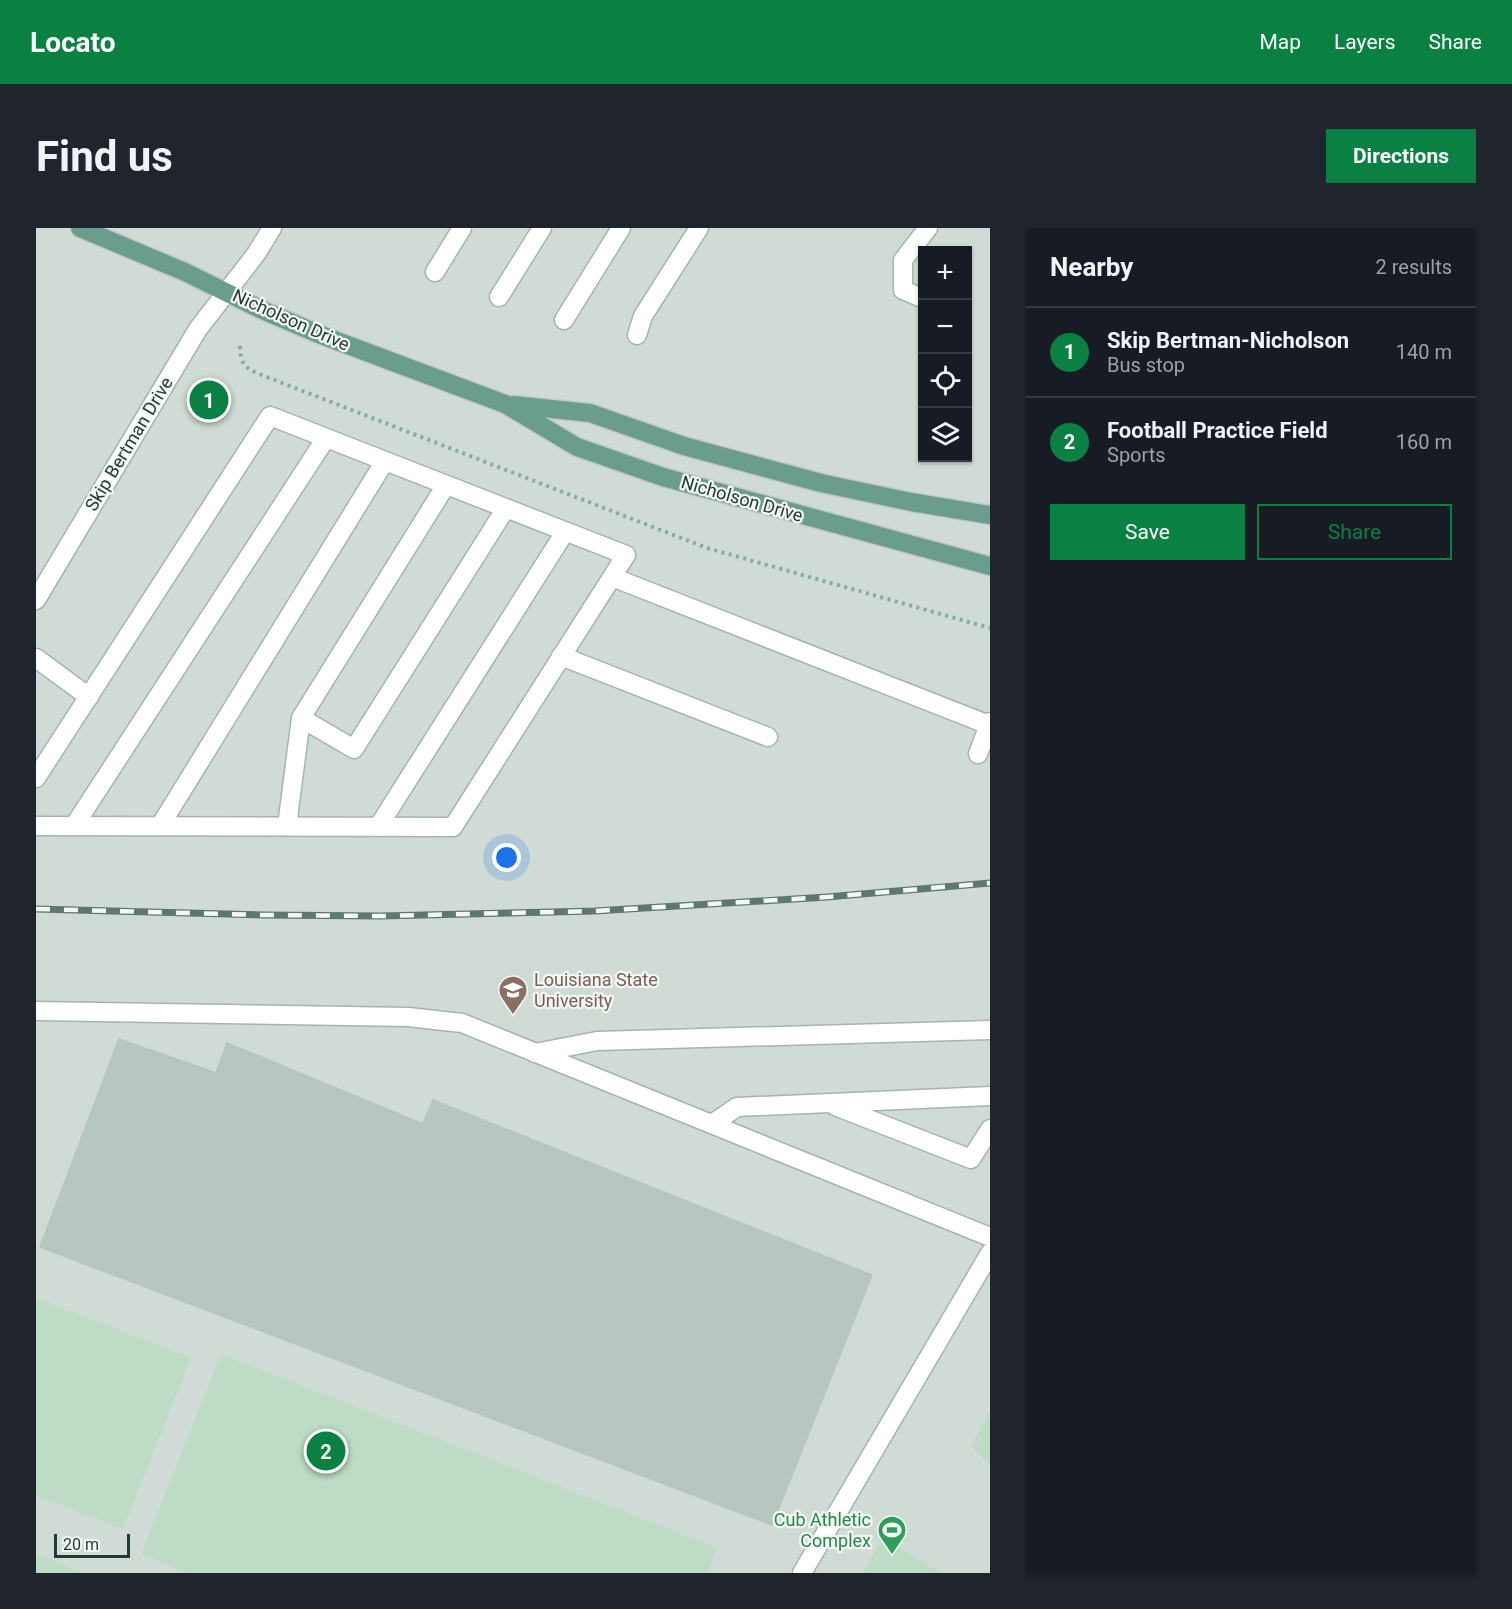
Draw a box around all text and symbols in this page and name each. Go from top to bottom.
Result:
text: Locato [30,26,115,59]
text: Map [1259,30,1301,54]
text: Layers [1334,30,1395,54]
text: Share [1428,30,1482,54]
button: Directions [1326,129,1476,183]
text: Find us [36,132,173,181]
map controls [918,246,972,462]
button: + [918,246,972,300]
text: Nearby [1050,252,1133,282]
text: 2 results [1376,255,1452,279]
street label: Nicholson Drive [230,284,353,355]
button: − [918,300,972,354]
text: Skip Bertman-Nicholson [1107,328,1349,353]
text: 1 [1064,340,1075,364]
text: 140 m [1396,340,1452,364]
text: Bus stop [1107,353,1185,377]
button: locate [918,354,972,408]
street label: Skip Bertman Drive [80,373,177,514]
pin: 1 [190,378,228,423]
button: layers [918,408,972,462]
text: Football Practice Field [1107,418,1328,443]
text: 2 [1064,430,1075,454]
text: 160 m [1396,430,1452,454]
text: Sports [1107,443,1166,467]
street label: Nicholson Drive [679,471,805,526]
button: Save [1050,504,1245,560]
button: Share [1257,504,1452,560]
your location [492,843,521,872]
place label: Louisiana State University [534,969,658,1011]
school or university icon: Louisiana State University [497,974,529,1016]
pin: 2 [306,1428,346,1474]
place label: Cub Athletic Complex [774,1509,871,1551]
sports icon: Cub Athletic Complex [876,1514,908,1556]
scale bar [54,1531,130,1558]
text: 20 m [63,1535,99,1554]

